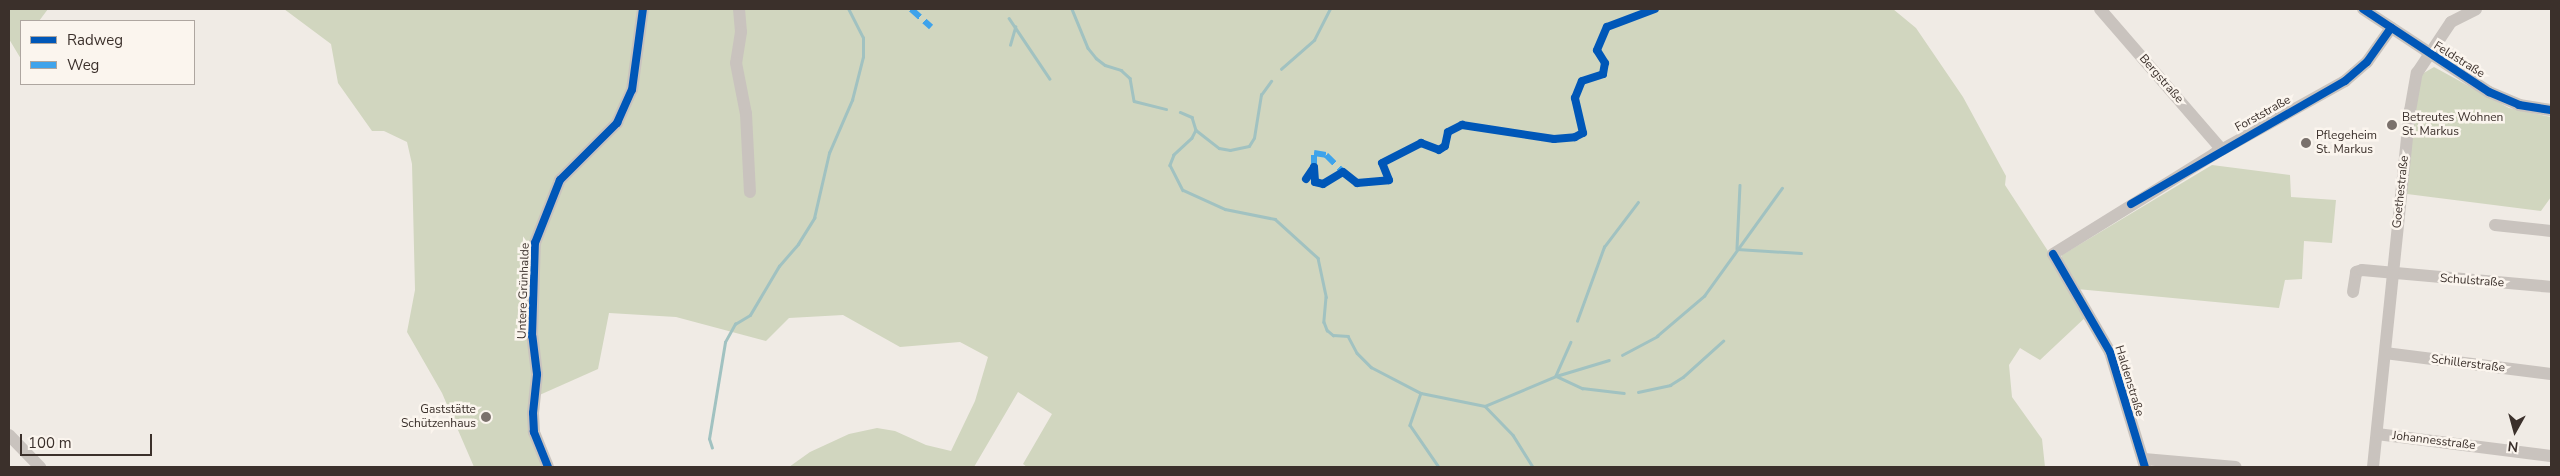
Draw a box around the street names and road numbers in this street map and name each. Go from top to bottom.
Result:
street label: Feldstraße [2431,39,2487,81]
street label: Bergstraße [2136,52,2186,106]
street label: Forststraße [2233,93,2293,135]
street label: Goethestraße [2390,155,2412,229]
street label: Untere Grünhalde [515,243,533,339]
street label: Schulstraße [2439,272,2505,290]
street label: Haldenstraße [2111,344,2147,418]
street label: Schillerstraße [2430,352,2506,376]
street label: Johannesstraße [2392,429,2476,453]

